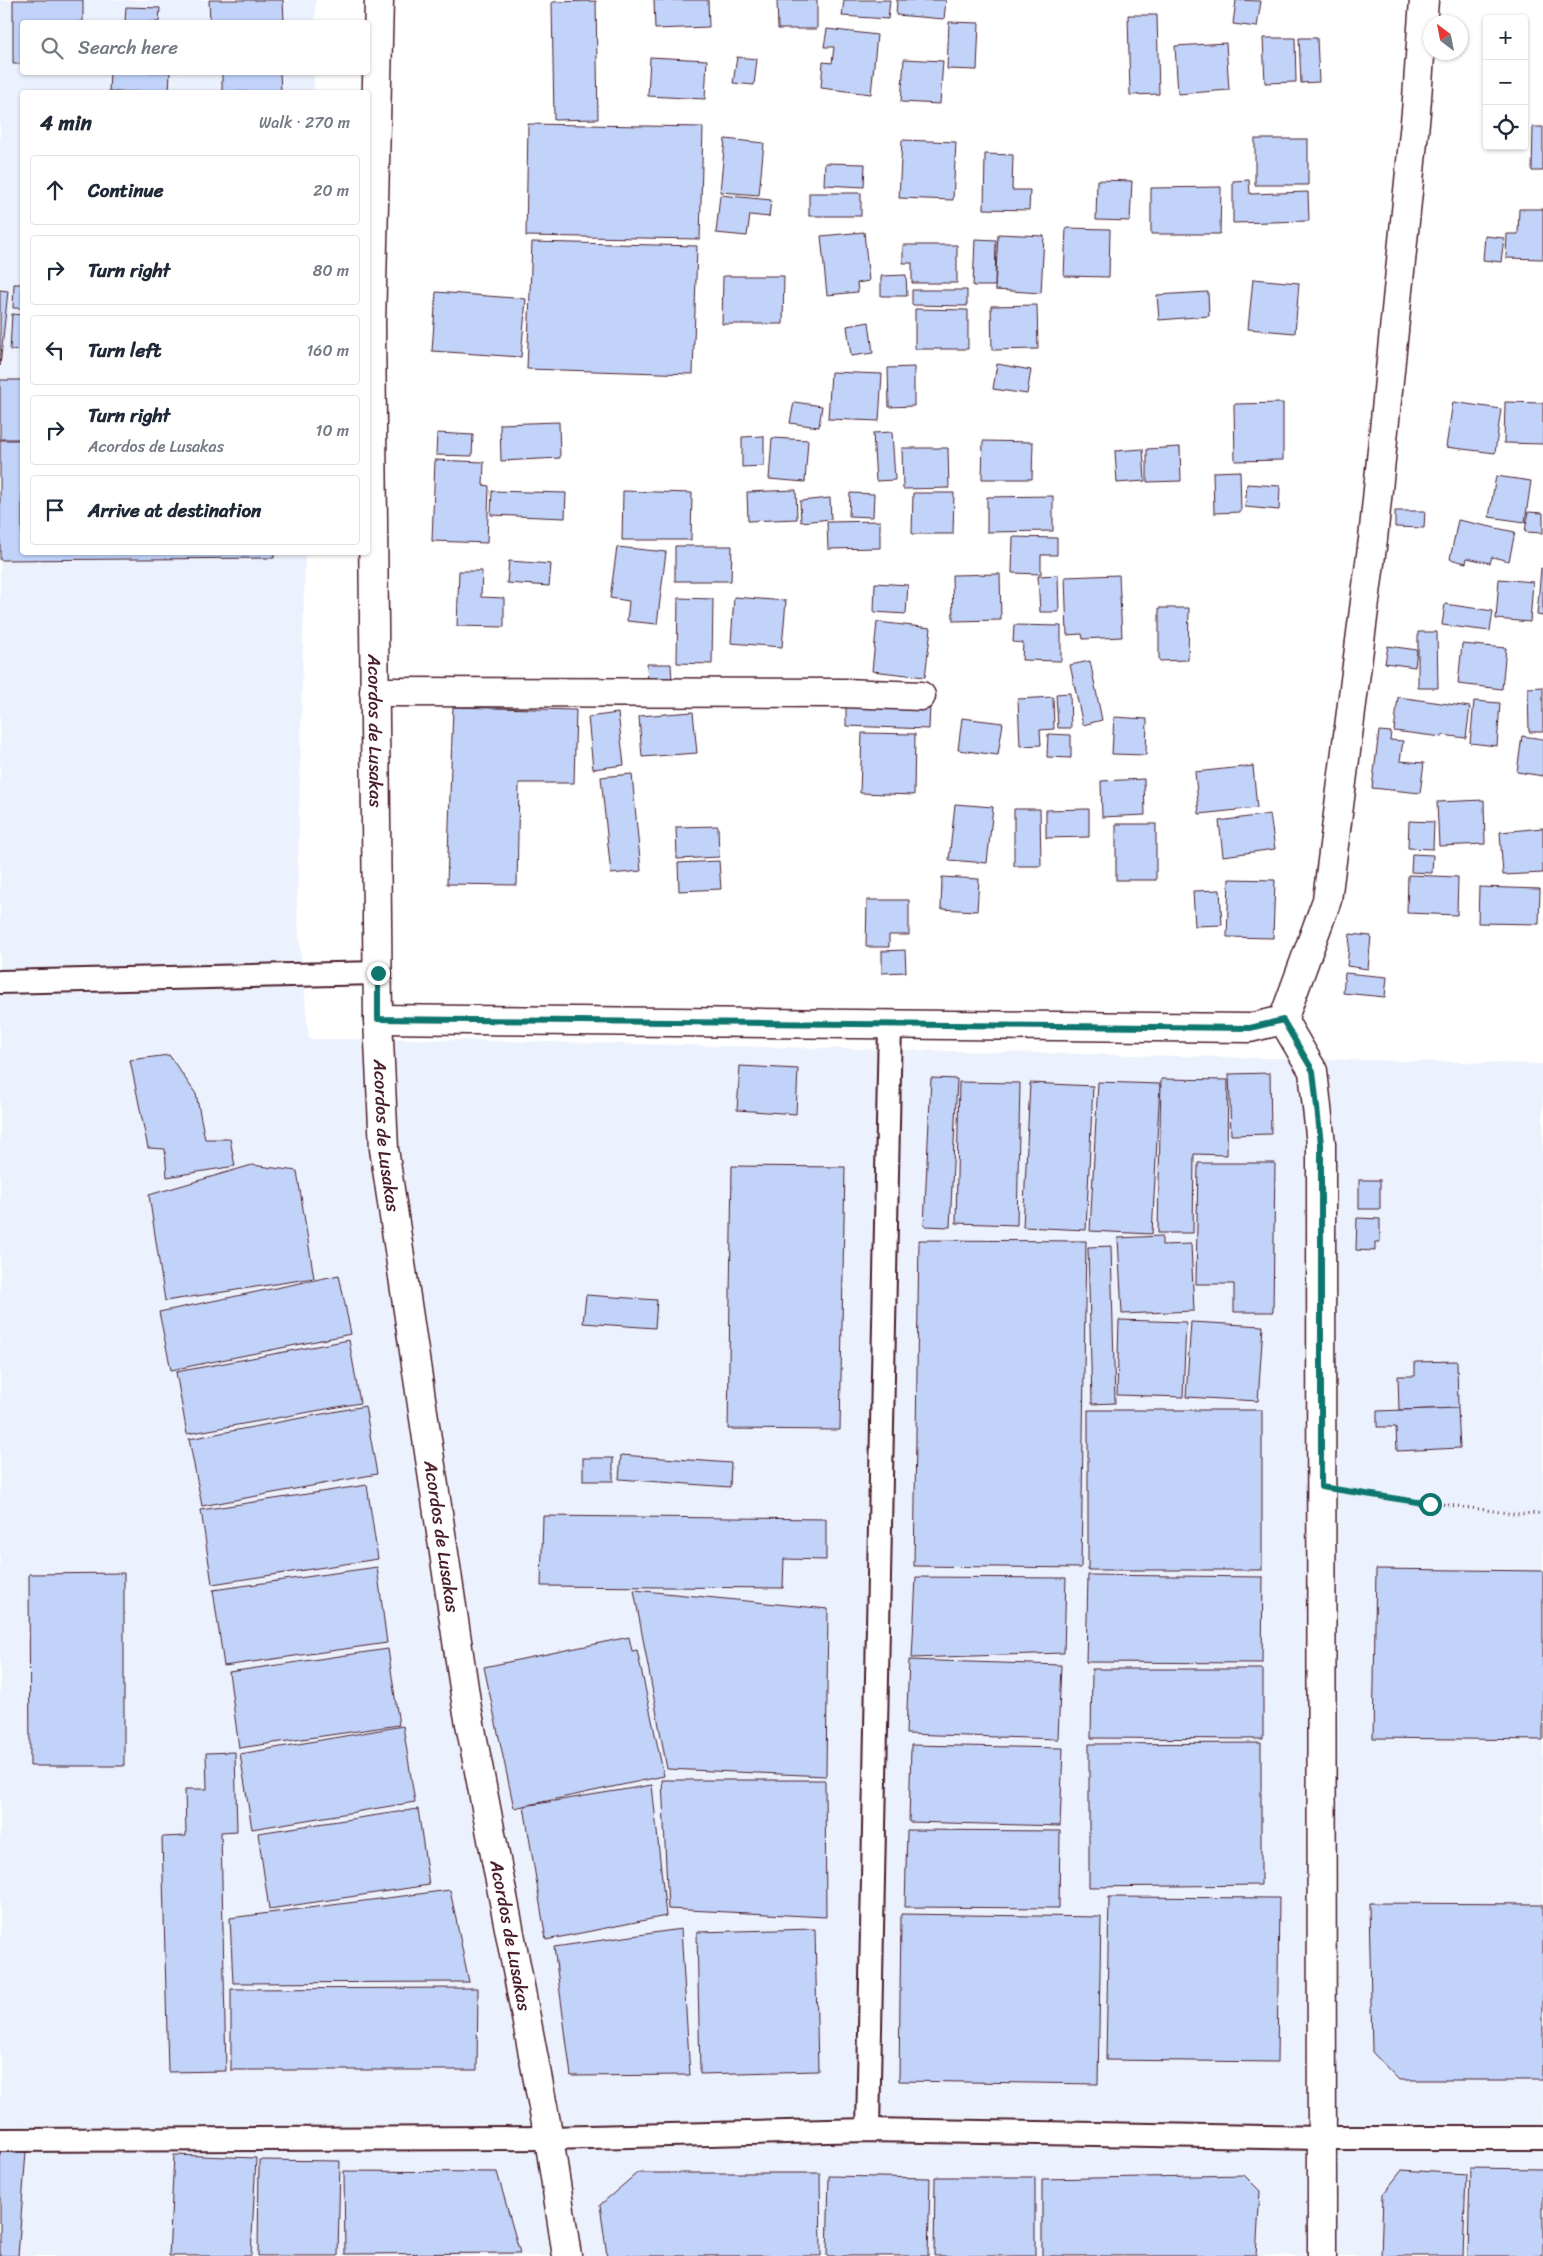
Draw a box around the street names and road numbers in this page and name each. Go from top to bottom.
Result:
street label: Acordos de Lusakas [358,653,392,808]
street label: Acordos de Lusakas [364,1058,409,1215]
street label: Acordos de Lusakas [414,1457,469,1615]
street label: Acordos de Lusakas [480,1856,541,2014]

